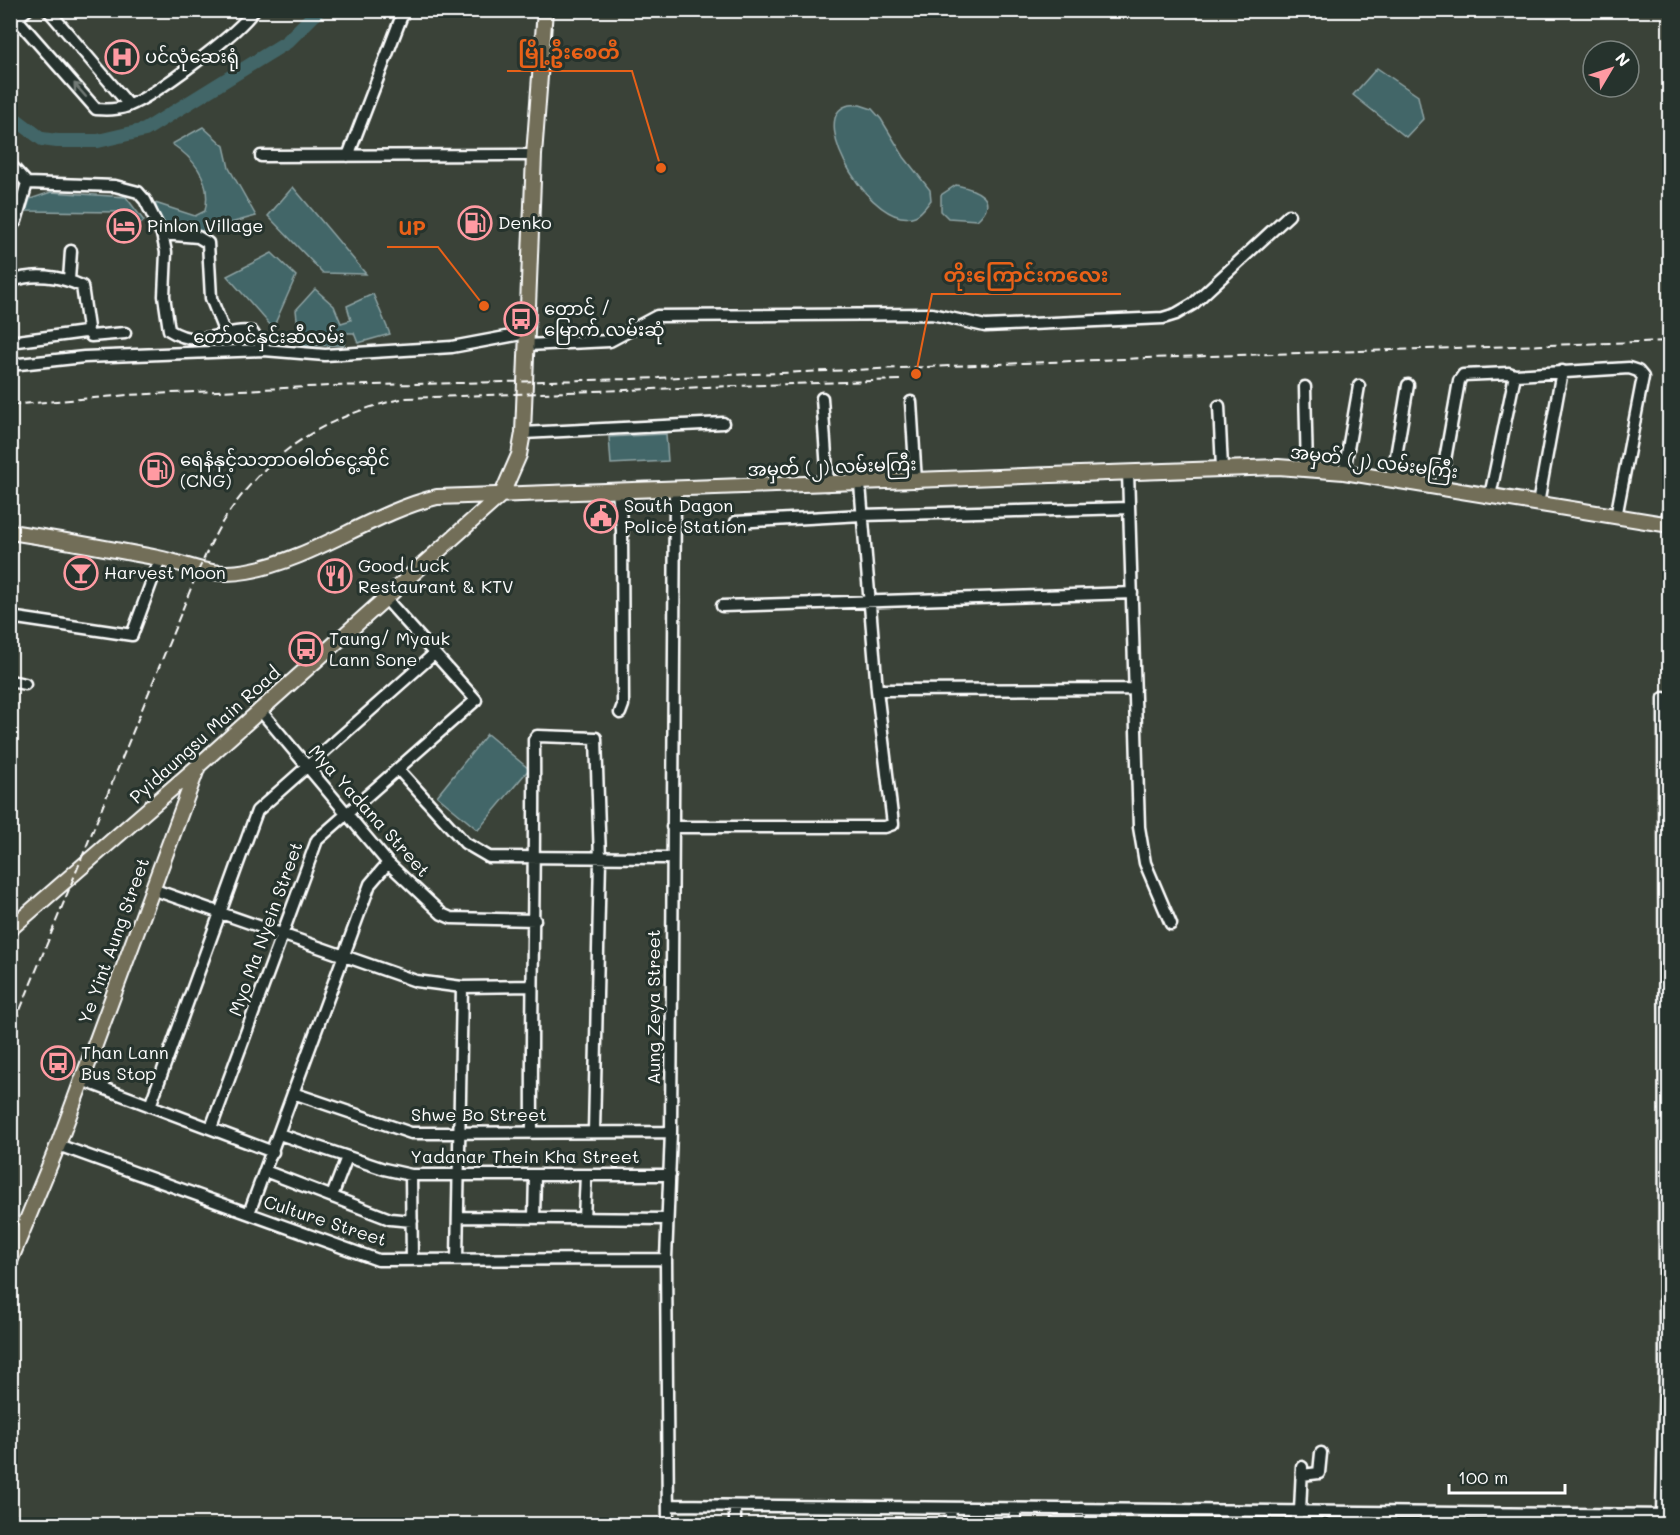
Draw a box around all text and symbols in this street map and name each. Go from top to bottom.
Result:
callout: မြို့ဦးစေတီ [507,33,632,71]
text: မြို့ဦးစေတီ [518,38,620,68]
hospital icon: ပင်လုံဆေးရုံ [104,39,140,75]
north arrow [1581,39,1641,99]
place label: ပင်လုံဆေးရုံ [145,44,239,72]
text: N [1611,48,1635,71]
one-way arrow [73,83,87,98]
fuel station icon: Denko [457,205,493,241]
hotel icon: Pinlon Village [106,208,142,244]
callout: UP [387,209,438,247]
place label: Denko [498,210,552,234]
place label: Pinlon Village [147,213,263,237]
text: UP [398,214,426,240]
callout: တိုးကြောင်းကလေး [932,256,1121,294]
text: တိုးကြောင်းကလေး [943,261,1109,291]
place label: တောင် / မြောက် လမ်းဆုံ [544,296,665,345]
bus stop icon: တောင် / မြောက် လမ်းဆုံ [503,301,539,337]
street label: တော်ဝင်နှင်းဆီလမ်း [193,323,345,352]
street label: အမှတ် (၂) လမ်းမကြီး [1288,438,1460,487]
place label: ရေနံနှင့်သဘာဝဓါတ်ငွေ့ဆိုင် (CNG) [180,446,390,492]
street label: အမှတ် (၂) လမ်းမကြီး [747,450,917,485]
fuel station icon: ရေနံနှင့်သဘာဝဓါတ်ငွေ့ဆိုင် (CNG) [139,452,175,488]
place label: South Dagon Police Station [624,493,747,538]
public building icon: South Dagon Police Station [583,498,619,534]
place label: Good Luck Restaurant & KTV [358,553,514,598]
bar icon: Harvest Moon [63,555,99,591]
restaurant icon: Good Luck Restaurant & KTV [317,558,353,594]
place label: Harvest Moon [104,560,226,584]
place label: Taung/ Myauk Lann Sone [329,626,450,671]
bus stop icon: Taung/ Myauk Lann Sone [288,631,324,667]
street label: Pyidaungsu Main Road [124,660,285,808]
street label: Mya Yadana Street [304,739,436,882]
street label: Myo Ma Nyein Street [222,838,308,1019]
street label: Ye Yint Aung Street [72,854,154,1027]
street label: Aung Zeya Street [641,929,665,1085]
place label: Than Lann Bus Stop [81,1040,169,1085]
bus stop icon: Than Lann Bus Stop [40,1045,76,1081]
street label: Shwe Bo Street [411,1102,547,1126]
street label: Yadanar Thein Kha Street [410,1144,640,1168]
street label: Culture Street [261,1189,390,1251]
scale bar [1449,1457,1564,1495]
text: 100 m [1458,1465,1508,1489]

